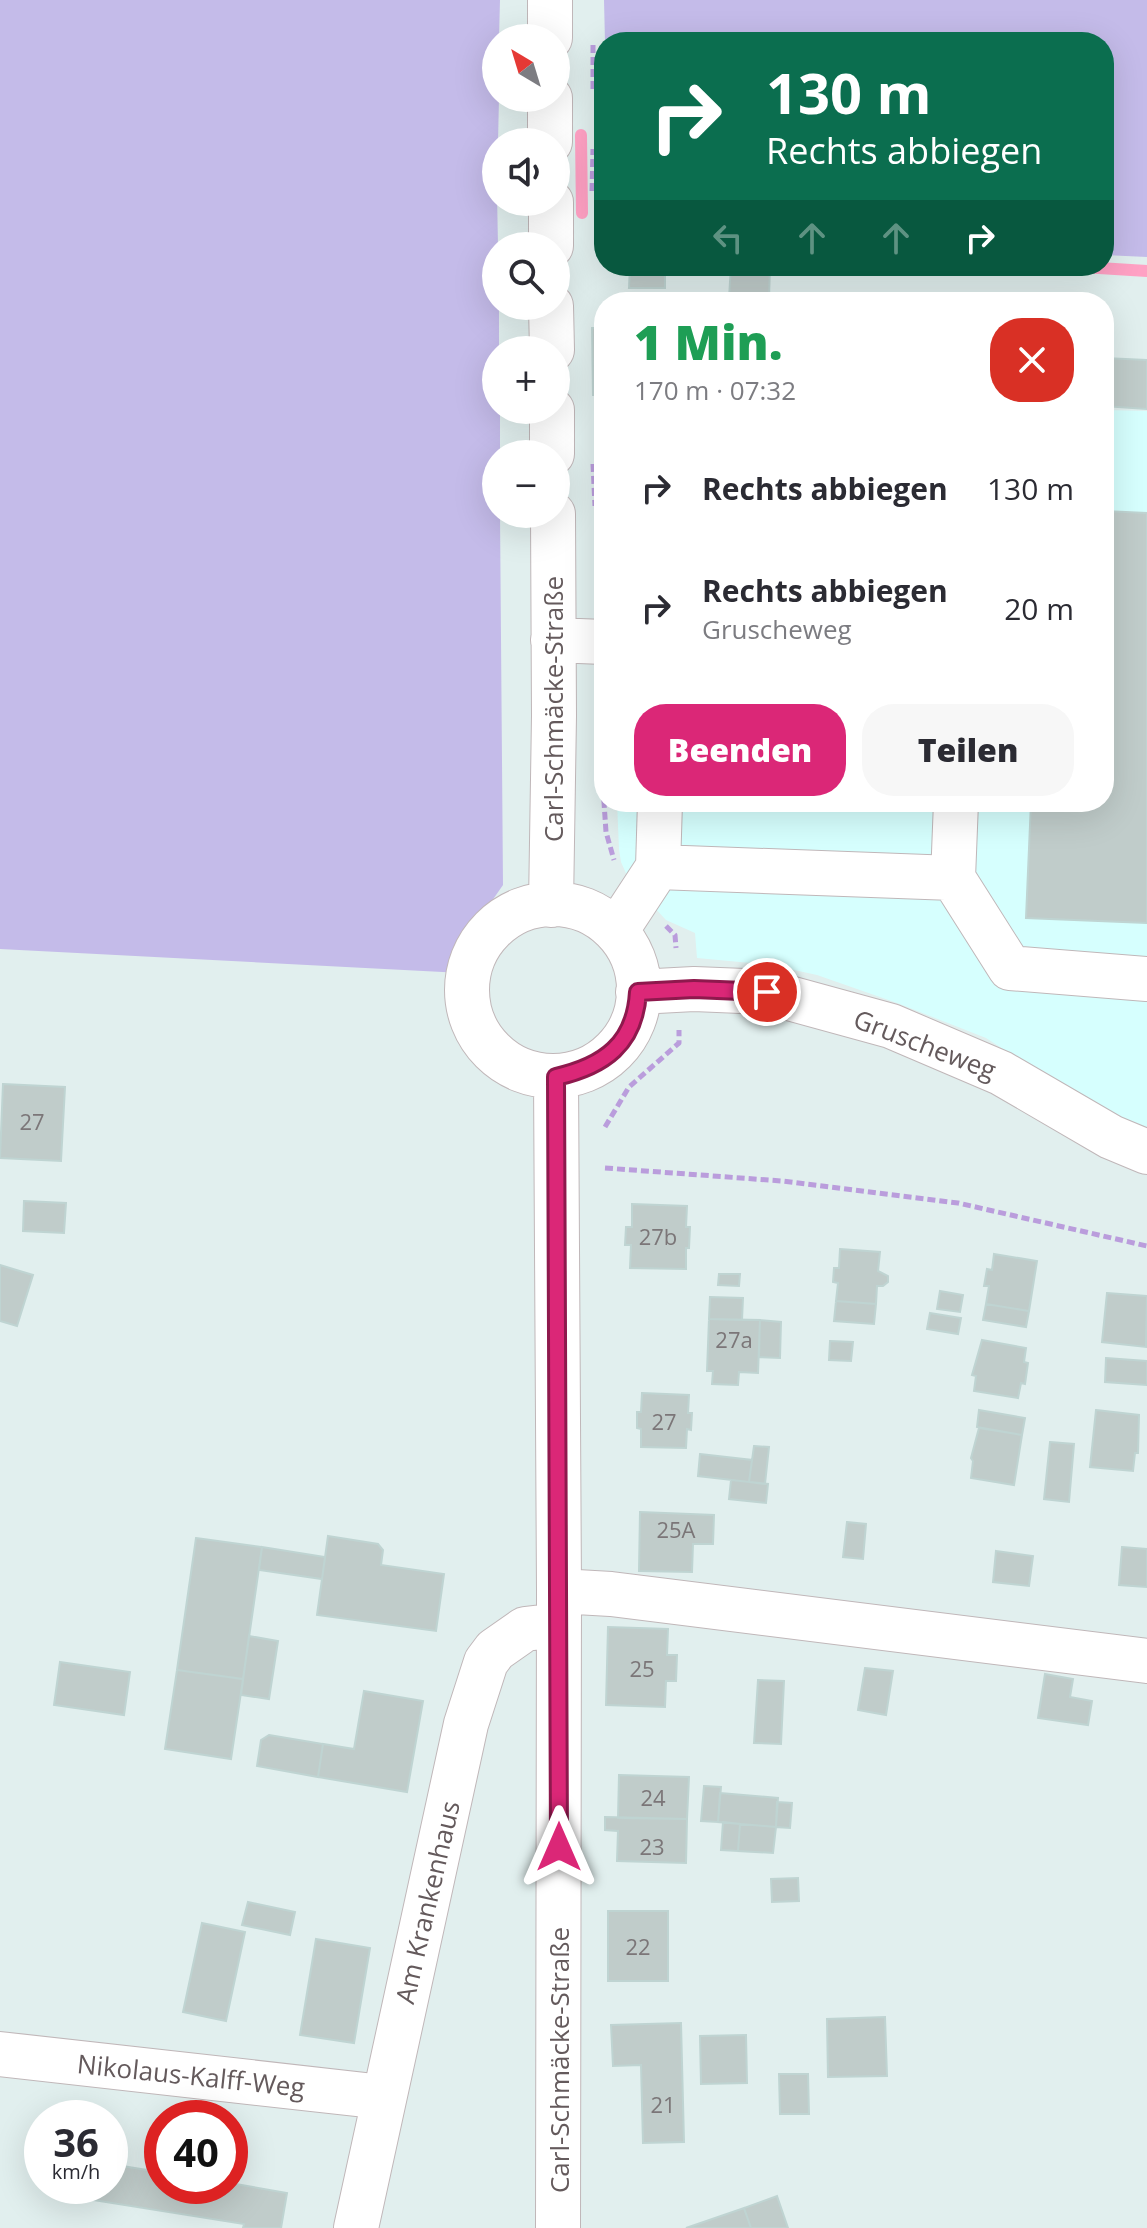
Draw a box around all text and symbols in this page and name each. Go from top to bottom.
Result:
north arrow [482,24,570,112]
map controls [482,24,570,528]
text: 130 m [766,54,932,130]
icon: right [634,64,738,168]
text: Rechts abbiegen [766,126,1042,175]
button: sound [482,128,570,216]
icon: left [706,216,750,260]
icon: ahead [790,216,834,260]
icon: ahead [874,216,918,260]
icon: right [958,216,1002,260]
button: search [482,232,570,320]
text: 1 Min. [634,309,783,374]
button: close [990,318,1074,402]
button: + [482,336,570,424]
text: 170 m · 07:32 [634,372,796,408]
button: − [482,440,570,528]
icon: right [634,466,678,510]
text: Rechts abbiegen [702,468,948,509]
text: 130 m [987,468,1074,509]
text: Rechts abbiegen [702,570,948,611]
street label: Carl-Schmäcke-Straße [535,576,571,842]
icon: right [634,586,678,630]
text: 20 m [1004,588,1074,629]
text: Gruscheweg [702,611,852,647]
button: Beenden [634,704,846,796]
button: Teilen [862,704,1074,796]
pin [733,958,801,1026]
icon: arrive [745,970,789,1014]
street label: Gruscheweg [849,1000,1001,1088]
house number: 27 [19,1106,45,1136]
house number: 27b [639,1221,677,1251]
house number: 27a [715,1324,753,1354]
house number: 27 [651,1406,677,1436]
house number: 25A [656,1514,696,1544]
house number: 25 [629,1653,655,1683]
house number: 24 [640,1782,666,1812]
street label: Am Krankenhaus [386,1797,468,2007]
position arrow [517,1805,601,1889]
house number: 23 [639,1831,665,1861]
street label: Carl-Schmäcke-Straße [541,1927,577,2193]
house number: 22 [625,1931,651,1961]
street label: Nikolaus-Kalff-Weg [75,2045,307,2105]
house number: 21 [650,2089,676,2119]
speed limit sign: 40 [144,2100,248,2204]
text: 36 [53,2114,99,2169]
text: km/h [52,2158,100,2185]

